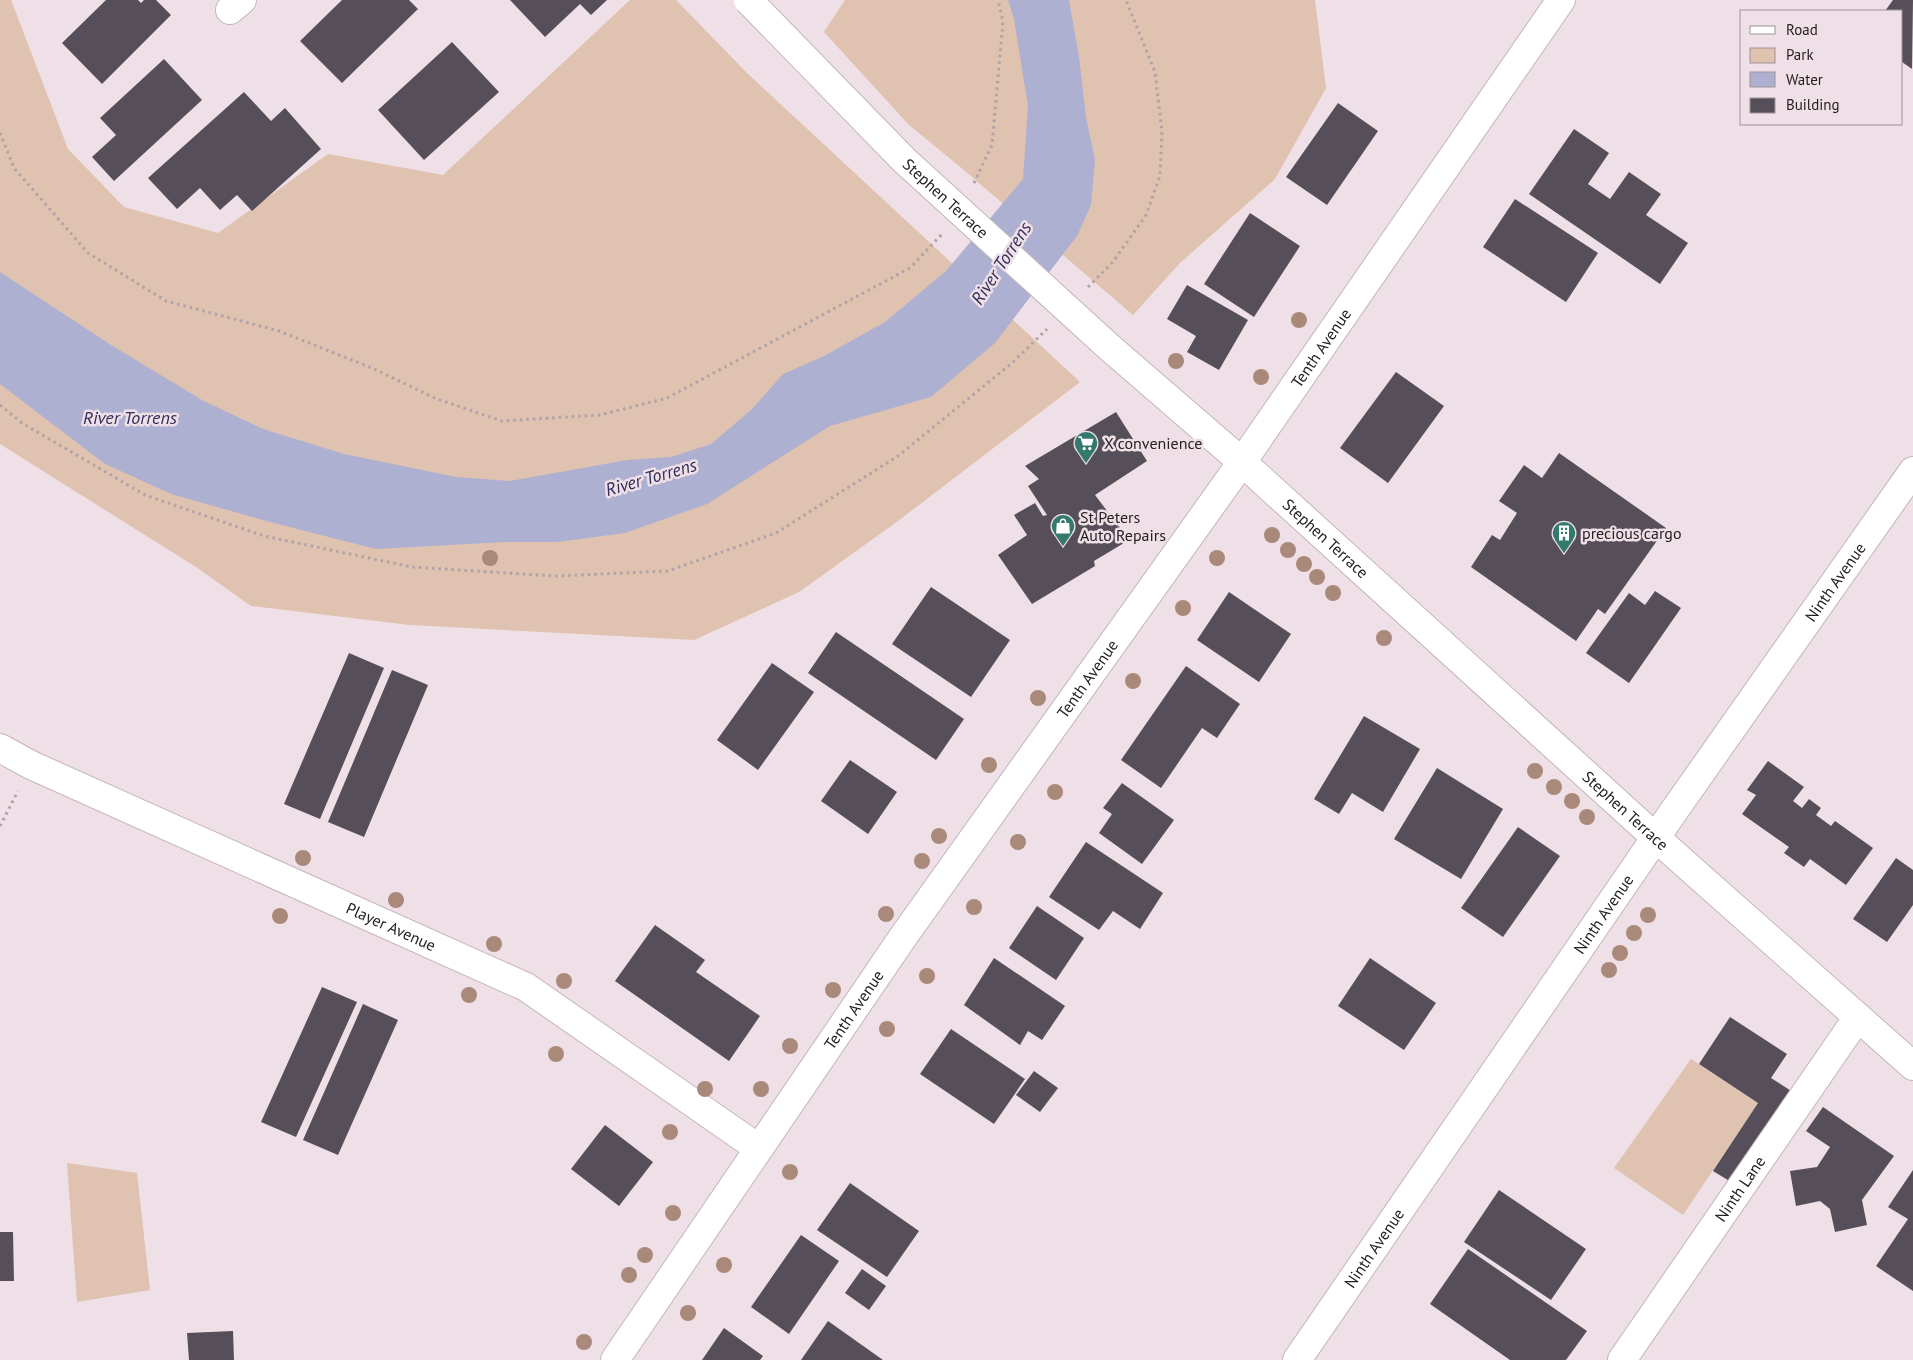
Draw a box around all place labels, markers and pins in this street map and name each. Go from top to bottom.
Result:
supermarket icon: X convenience [1073,430,1099,464]
place label: X convenience [1104,433,1202,453]
place label: St Peters Auto Repairs [1080,507,1166,545]
shop icon: St Peters Auto Repairs [1050,513,1076,547]
building icon: precious cargo [1551,520,1577,554]
place label: precious cargo [1582,523,1682,543]

